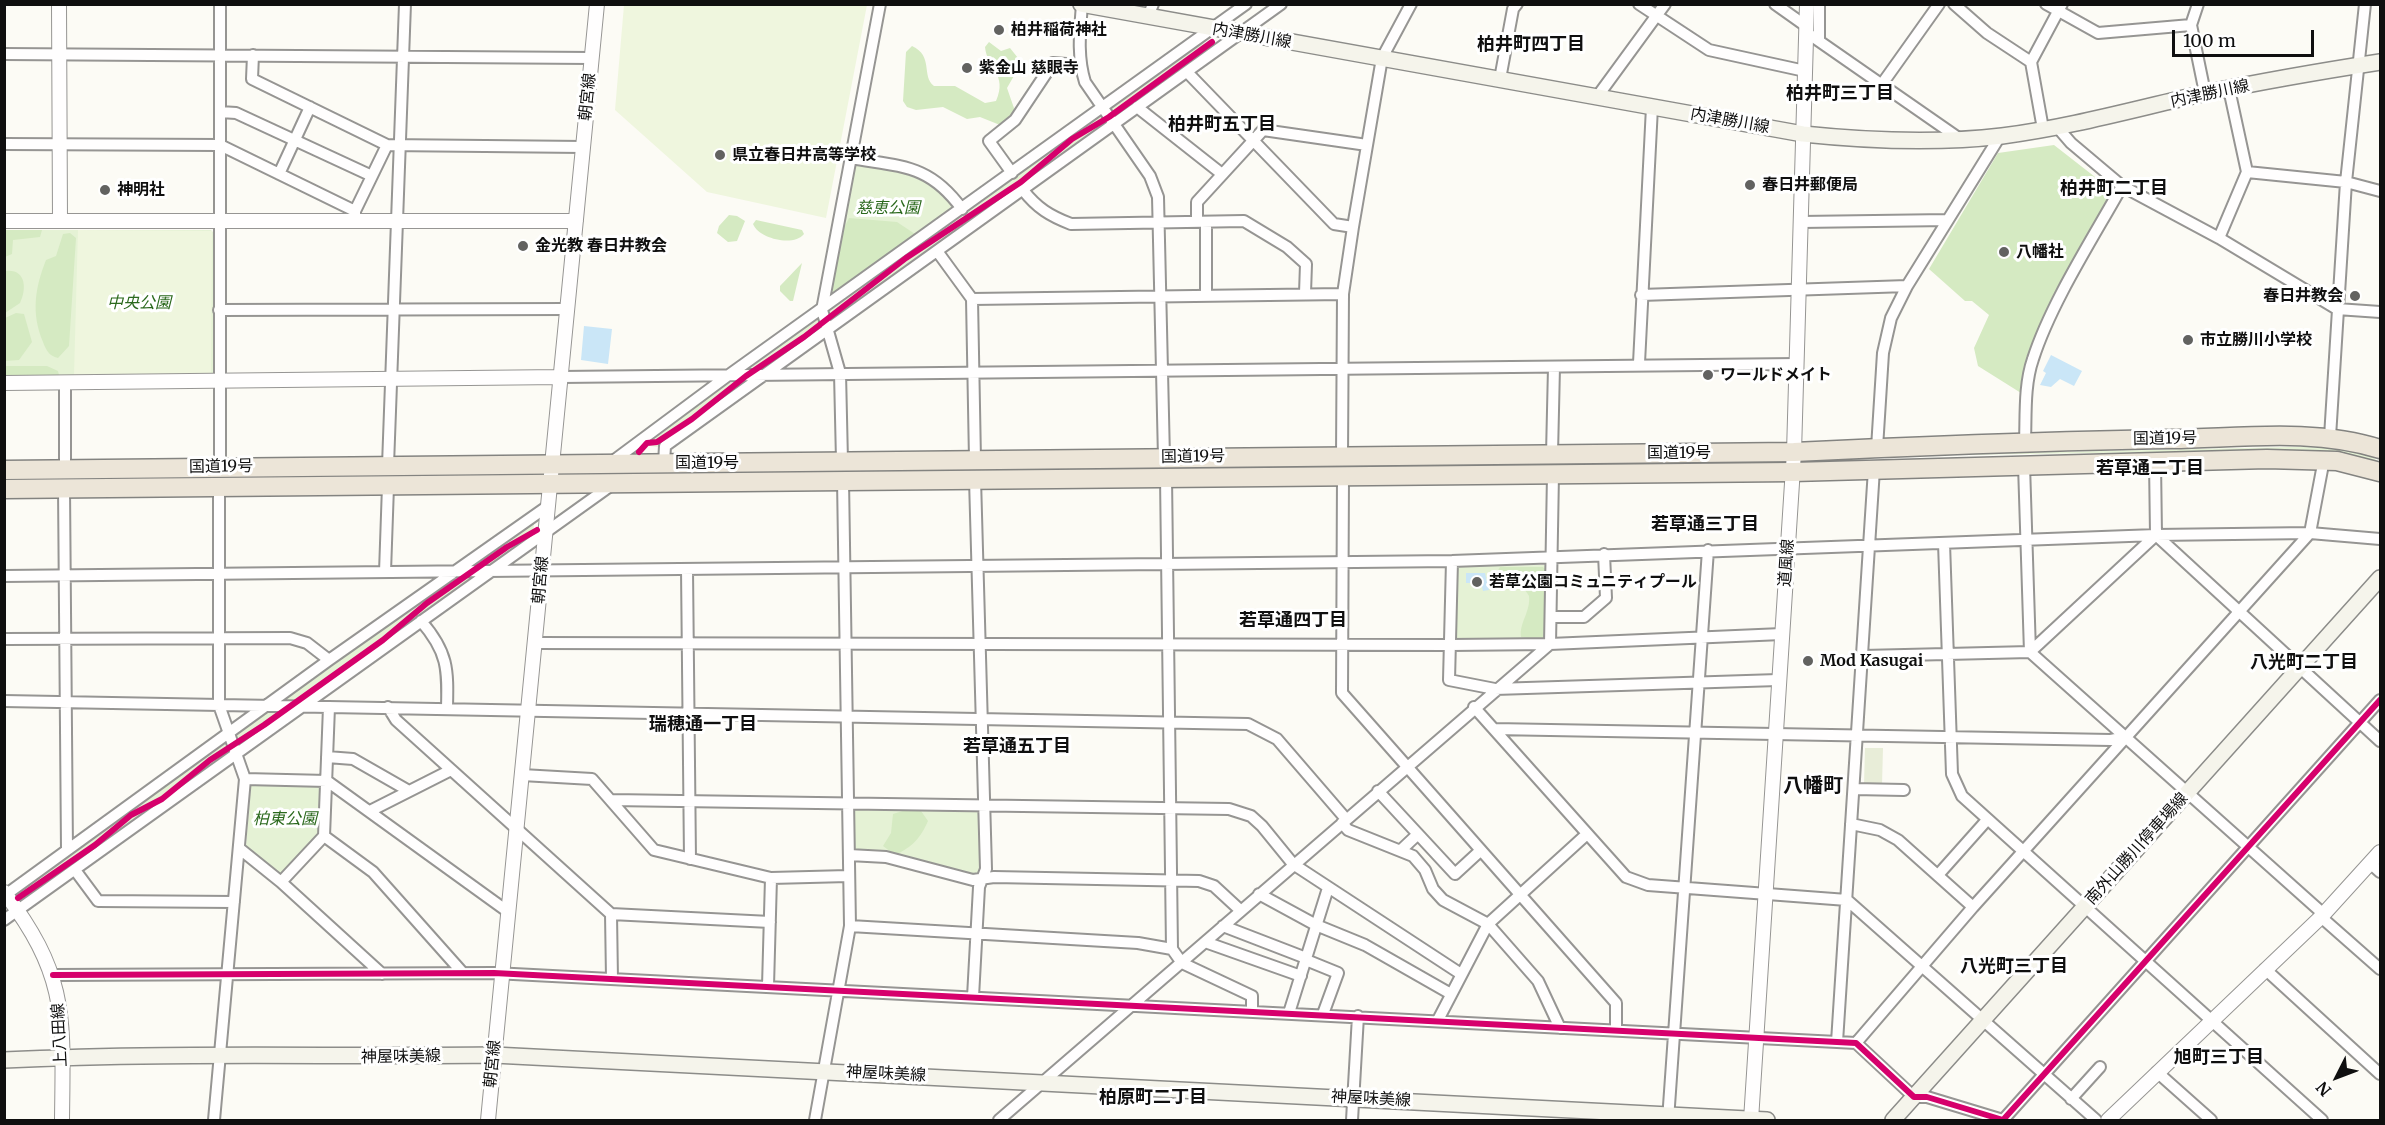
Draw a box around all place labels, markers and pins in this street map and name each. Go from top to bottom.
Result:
place label: 柏井稲荷神社 [1011,20,1107,40]
marker: 柏井稲荷神社 [992,23,1006,37]
place label: 紫金山 慈眼寺 [979,58,1079,78]
marker: 紫金山 慈眼寺 [960,61,974,75]
place label: 県立春日井高等学校 [732,145,876,165]
marker: 県立春日井高等学校 [713,148,727,162]
place label: 春日井郵便局 [1762,175,1858,195]
marker: 春日井郵便局 [1743,178,1757,192]
place label: 神明社 [117,180,165,200]
marker: 神明社 [98,183,112,197]
place label: 金光教 春日井教会 [535,236,667,256]
marker: 金光教 春日井教会 [516,239,530,253]
place label: 八幡社 [2016,242,2064,262]
marker: 八幡社 [1997,245,2011,259]
place label: 春日井教会 [2263,286,2343,306]
marker: 春日井教会 [2348,289,2362,303]
place label: 市立勝川小学校 [2200,330,2312,350]
marker: 市立勝川小学校 [2181,333,2195,347]
place label: ワールドメイト [1720,365,1832,385]
marker: ワールドメイト [1701,368,1715,382]
place label: 若草公園コミュニティプール [1489,572,1697,592]
marker: 若草公園コミュニティプール [1470,575,1484,589]
place label: Mod Kasugai [1820,651,1923,671]
marker: Mod Kasugai [1801,654,1815,668]

